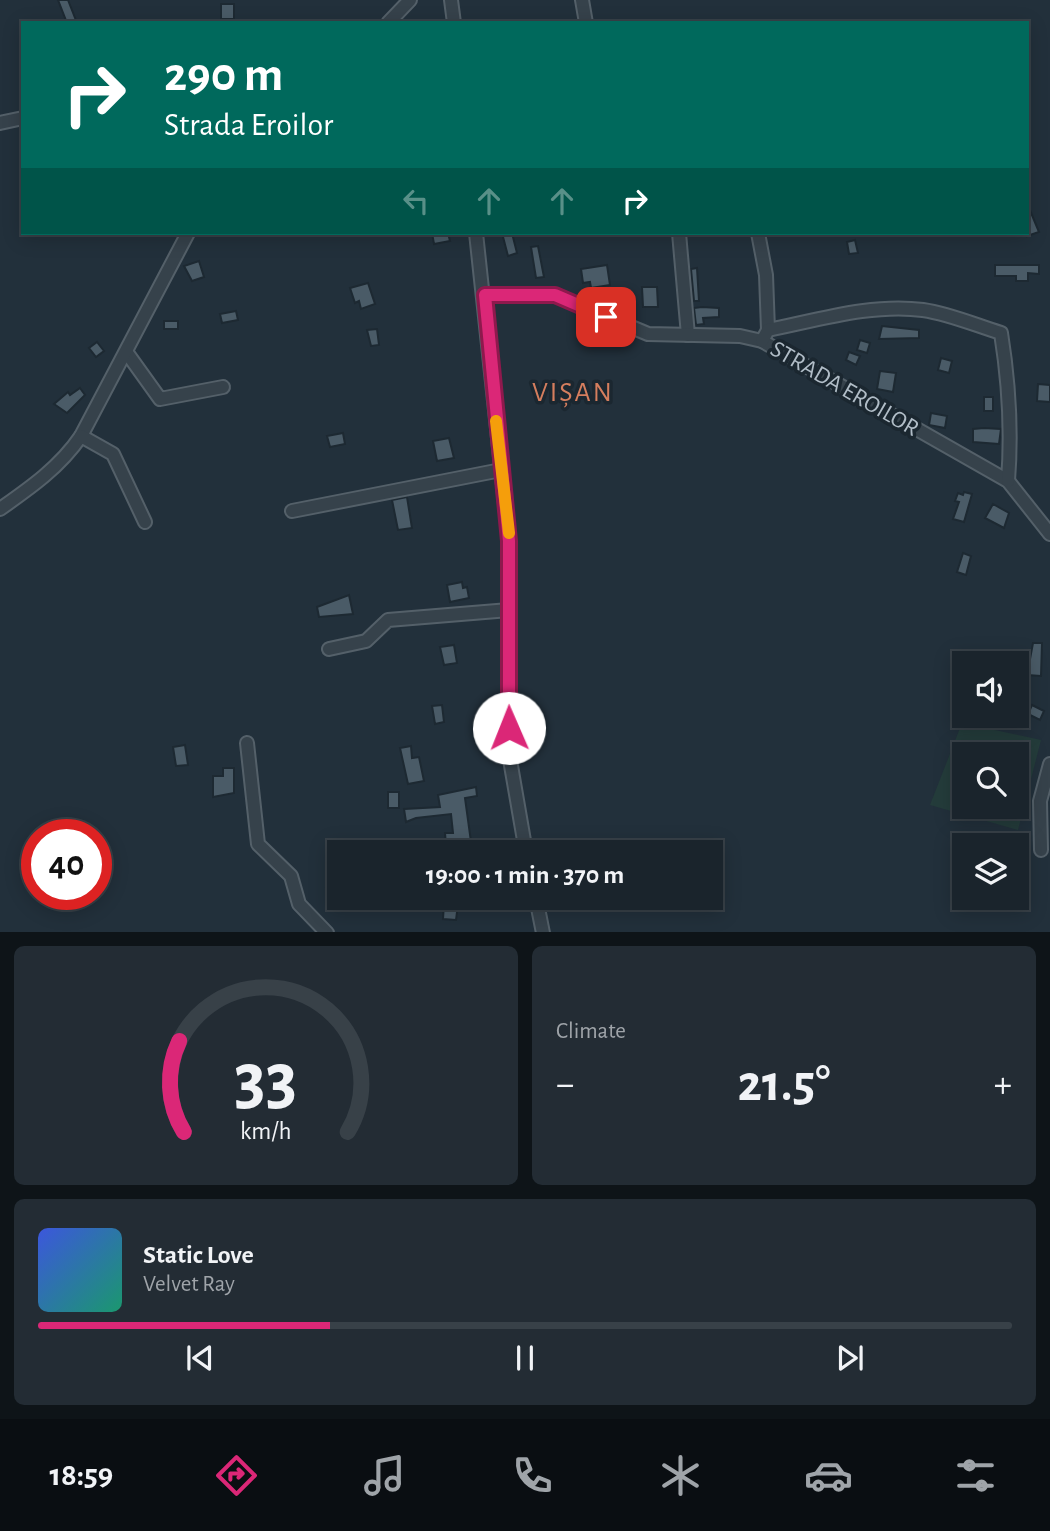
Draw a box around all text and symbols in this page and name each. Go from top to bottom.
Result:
icon: right [49,49,140,140]
text: 290 m [164,51,283,100]
text: Strada Eroilor [164,109,333,141]
icon: left [397,182,435,220]
icon: ahead [470,182,508,220]
icon: ahead [543,182,581,220]
icon: right [616,182,654,220]
pin [576,287,636,347]
icon: arrive [587,298,625,336]
street label: STRADA EROILOR [766,337,923,441]
district label: VIȘAN [532,379,614,408]
map controls [952,651,1029,910]
button: sound [952,651,1029,728]
position arrow [472,691,546,765]
button: search [952,742,1029,819]
speed limit sign: 40 [21,819,112,910]
button: layers [952,833,1029,910]
text: 19:00 · 1 min · 370 m [426,862,624,888]
text: Climate [556,1020,626,1043]
text: 33 [235,1044,297,1117]
text: 21.5° [738,1058,830,1110]
text: − [556,1066,574,1104]
text: + [994,1066,1012,1104]
text: km/h [240,1118,292,1143]
text: Static Love [143,1242,254,1268]
text: Velvet Ray [143,1273,235,1296]
icon: previous [181,1339,219,1377]
icon: pause [506,1339,544,1377]
icon: next [831,1339,869,1377]
icon: directions [212,1451,261,1500]
icon: music [360,1451,409,1500]
icon: phone [508,1451,557,1500]
icon: climate [656,1451,705,1500]
icon: car [804,1451,853,1500]
icon: filters [951,1451,1000,1500]
text: 18:59 [49,1459,113,1491]

